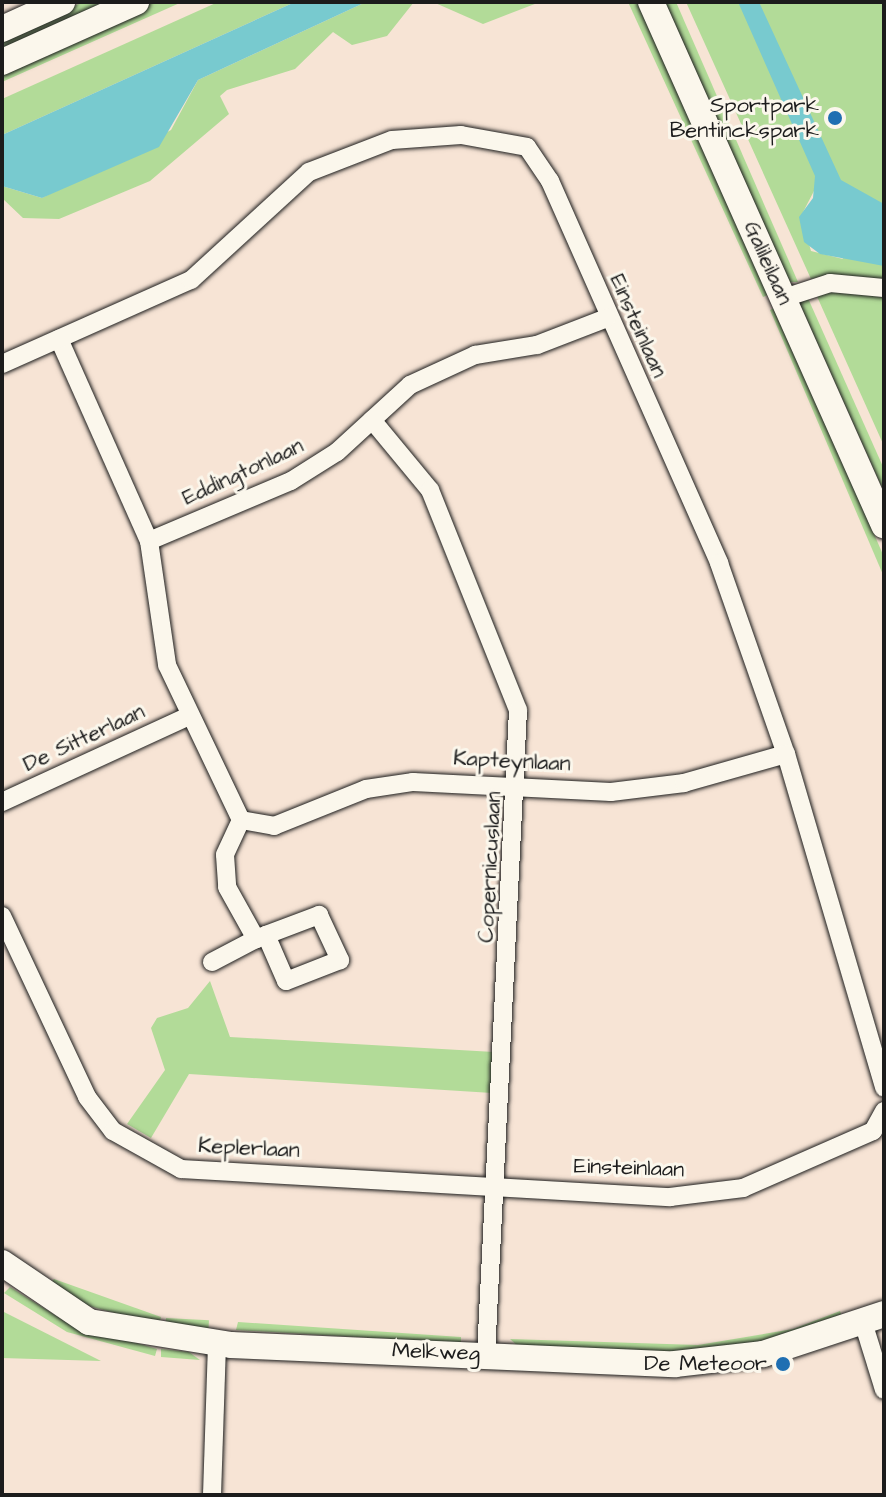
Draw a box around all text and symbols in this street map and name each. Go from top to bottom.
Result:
place label: Sportpark Bentinckspark [670,92,819,144]
marker: Sportpark Bentinckspark [826,109,844,127]
street label: Galileilaan [738,217,798,309]
street label: Einsteinlaan [603,270,673,382]
street label: Eddingtonlaan [178,432,308,512]
street label: De Sitterlaan [19,698,149,778]
street label: Kapteynlaan [453,745,571,777]
street label: Copernicuslaan [473,791,507,943]
street label: Keplerlaan [197,1132,301,1164]
street label: Einsteinlaan [573,1153,685,1183]
street label: Melkweg [392,1337,480,1367]
place label: De Meteoor [644,1351,767,1377]
marker: De Meteoor [774,1355,792,1373]

